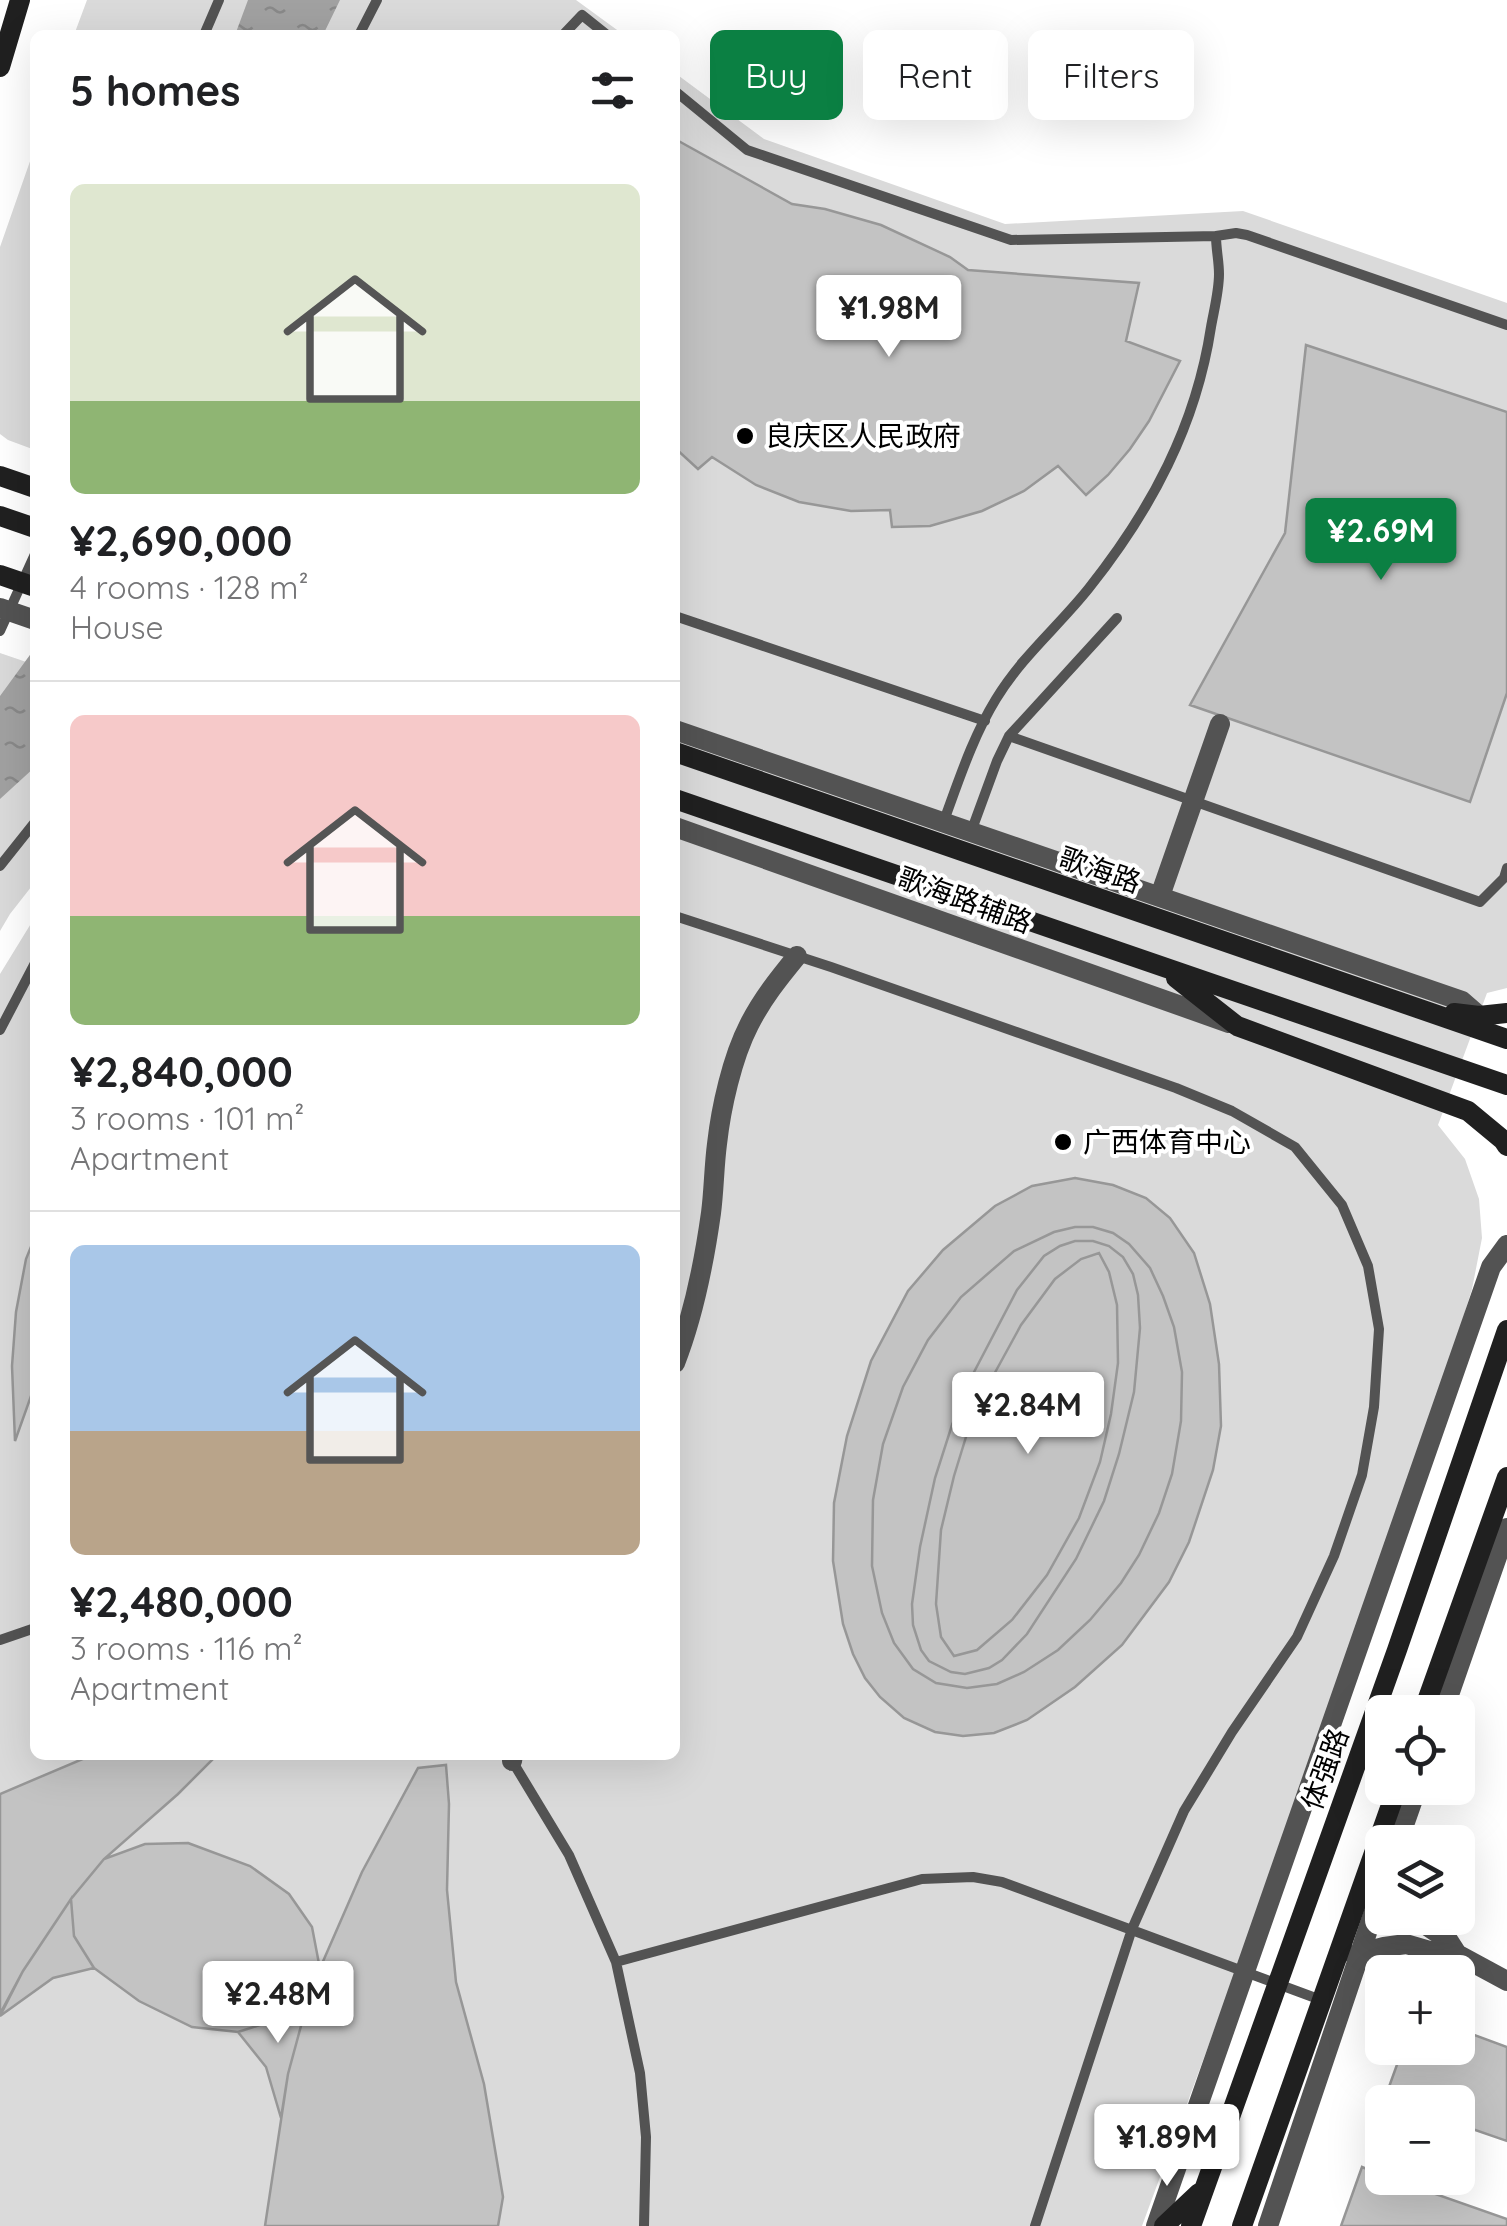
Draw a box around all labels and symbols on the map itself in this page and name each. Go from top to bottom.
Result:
pin: ¥1.98M [808,275,970,360]
place label: 良庆区人民政府 [765,418,961,453]
marker: 良庆区人民政府 [734,425,756,447]
pin: ¥2.69M [1300,498,1462,583]
street label: 歌海路 [1055,839,1146,900]
street label: 歌海路辅路 [893,859,1037,940]
place label: 广西体育中心 [1083,1124,1251,1159]
marker: 广西体育中心 [1052,1131,1074,1153]
pin: ¥2.84M [947,1372,1109,1457]
street label: 体强路 [1294,1723,1355,1814]
pin: ¥2.48M [197,1961,359,2046]
pin: ¥1.89M [1086,2104,1248,2189]

